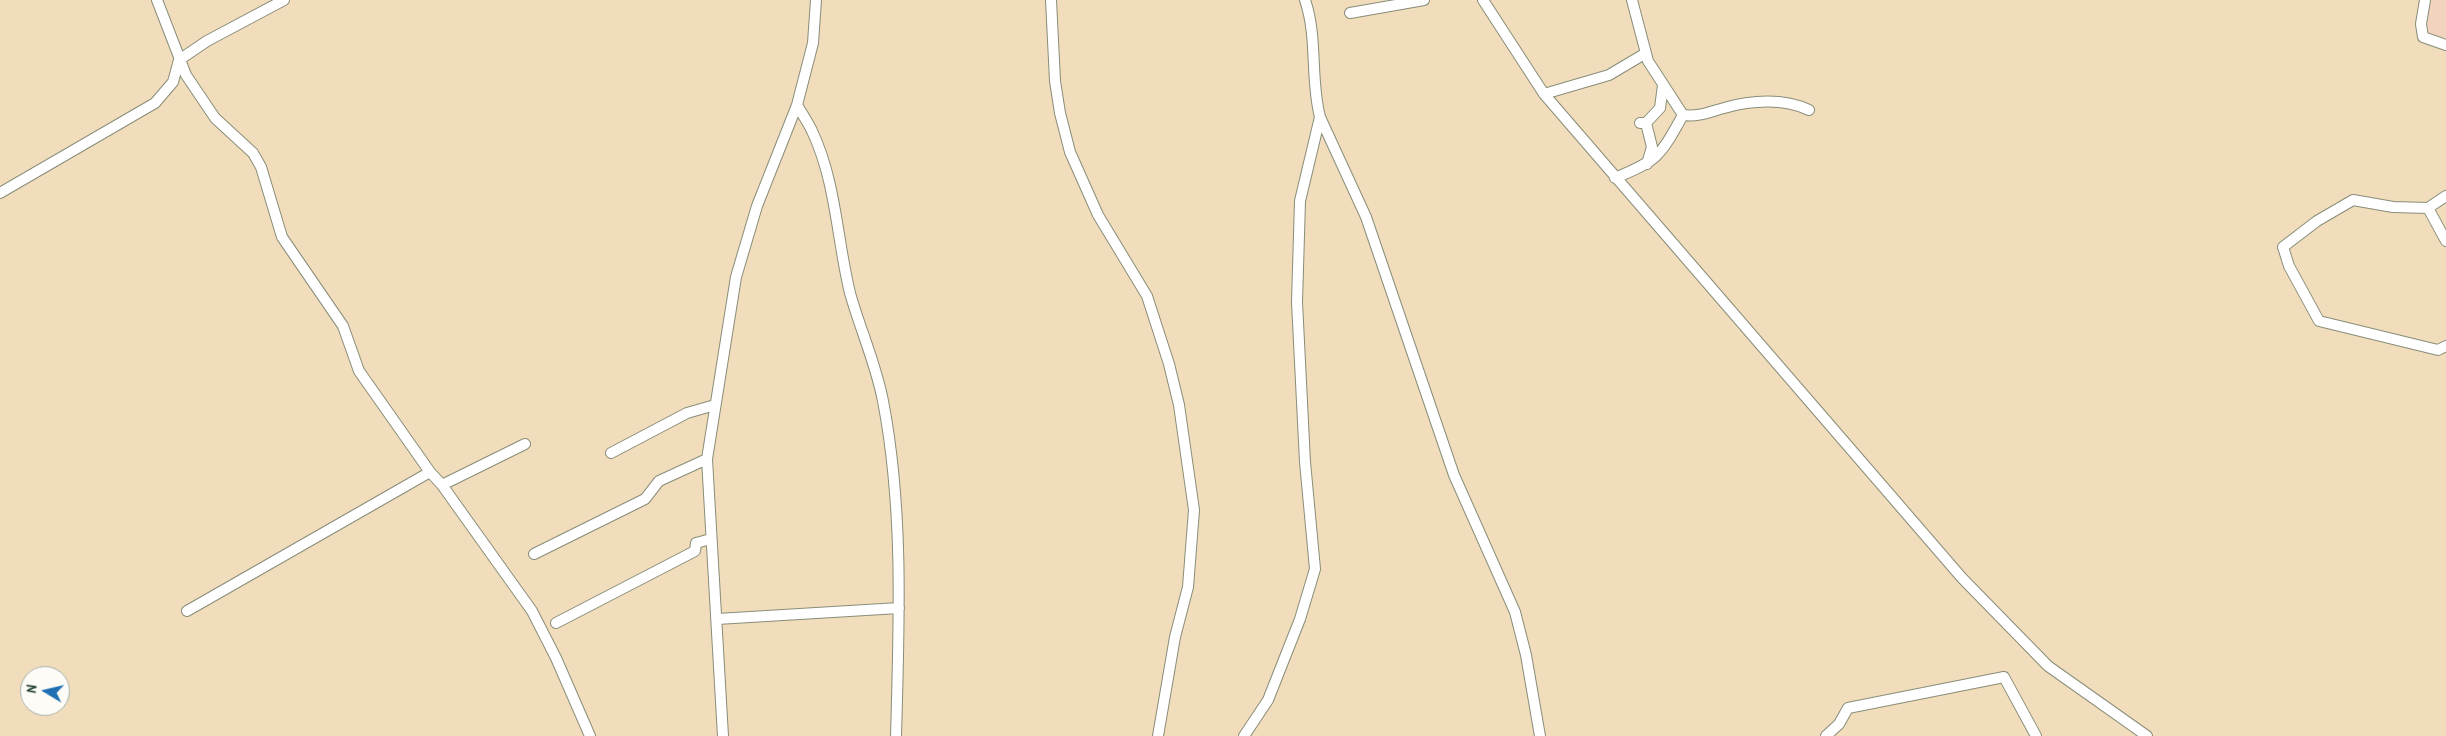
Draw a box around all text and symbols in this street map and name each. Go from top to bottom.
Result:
north arrow [20,666,70,716]
text: N [21,684,41,694]

